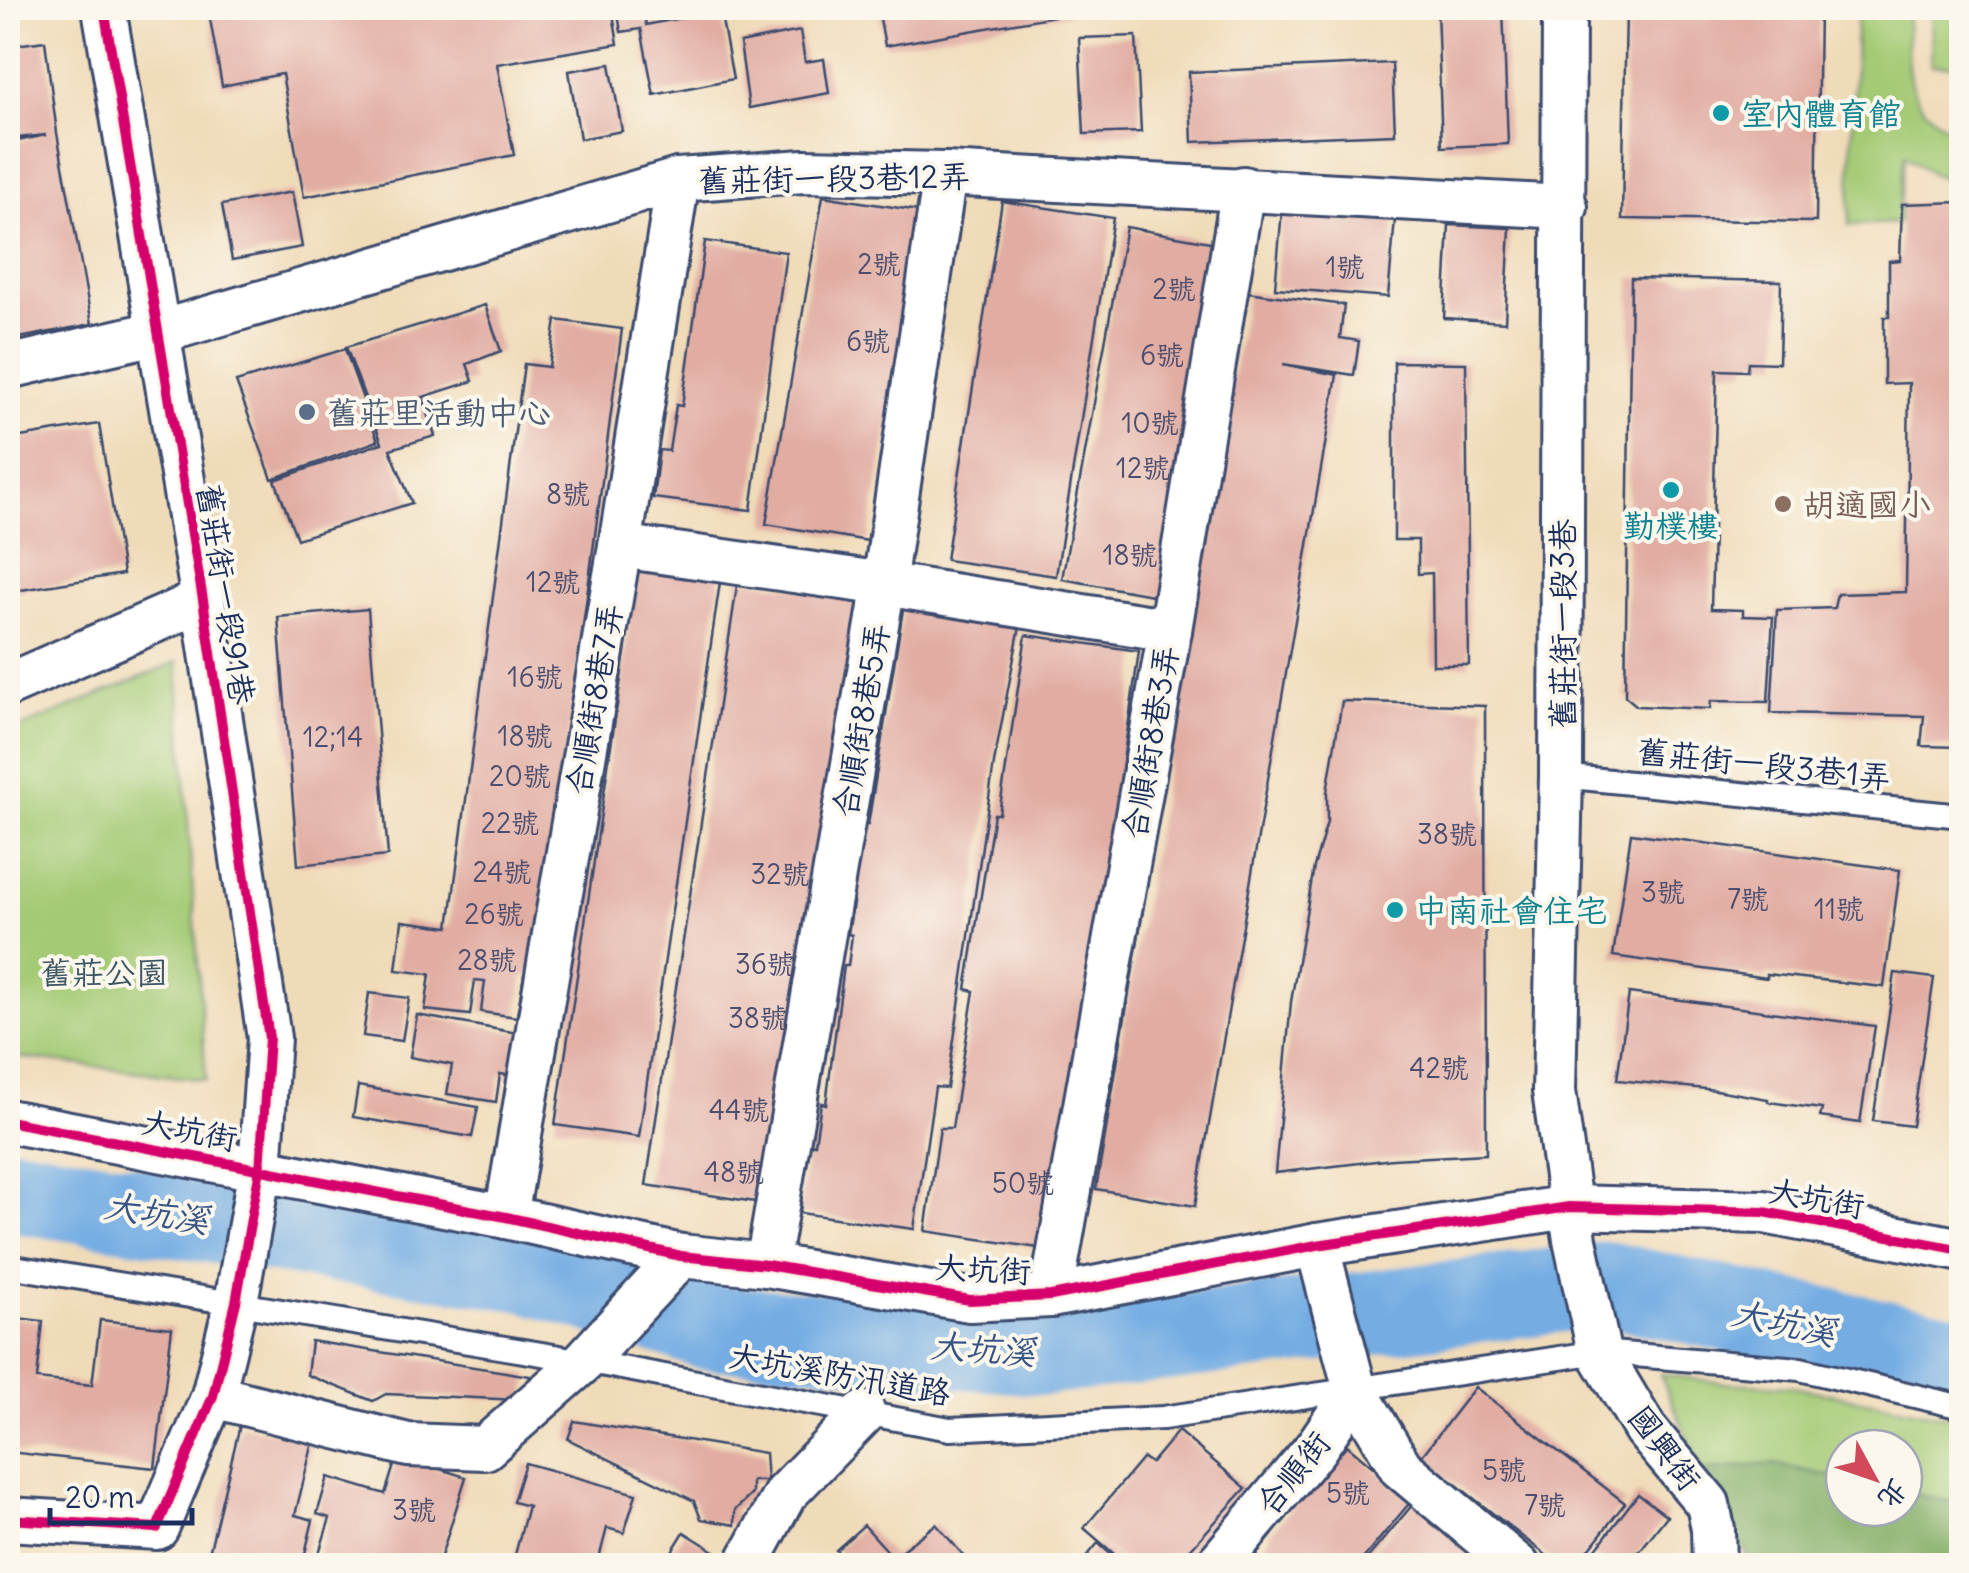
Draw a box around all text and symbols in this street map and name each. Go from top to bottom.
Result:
place label: 室內體育館 [1741,93,1901,134]
marker: 室內體育館 [1710,102,1732,124]
street label: 舊莊街一段3巷12弄 [697,155,971,201]
house number: 2號 [857,246,901,282]
house number: 1號 [1325,249,1365,285]
house number: 2號 [1152,271,1196,307]
house number: 6號 [846,323,890,359]
house number: 6號 [1140,337,1184,373]
place label: 舊莊里活動中心 [327,392,551,433]
marker: 舊莊里活動中心 [296,401,318,423]
house number: 10號 [1121,405,1179,441]
house number: 12號 [1116,450,1170,486]
house number: 8號 [546,476,590,512]
marker: 勤樸樓 [1660,479,1682,501]
street label: 舊莊街一段91巷 [188,481,264,707]
place label: 胡適國小 [1803,484,1931,525]
marker: 胡適國小 [1772,493,1794,515]
place label: 勤樸樓 [1623,505,1719,546]
street label: 舊莊街一段3巷 [1542,519,1583,729]
house number: 18號 [1102,537,1158,573]
house number: 12號 [526,564,580,600]
street label: 合順街8巷7弄 [557,600,631,798]
street label: 合順街8巷5弄 [824,620,898,820]
street label: 合順街8巷3弄 [1113,642,1187,842]
house number: 16號 [507,659,563,695]
house number: 18號 [497,718,553,754]
house number: 12;14 [303,719,363,755]
street label: 舊莊街一段3巷1弄 [1635,730,1893,798]
house number: 20號 [489,758,551,794]
house number: 22號 [481,805,539,841]
house number: 38號 [1417,816,1477,852]
house number: 24號 [472,854,532,890]
house number: 32號 [750,856,810,892]
house number: 3號 [1641,874,1685,910]
house number: 7號 [1727,881,1769,917]
place label: 中南社會住宅 [1415,890,1607,931]
house number: 11號 [1814,891,1864,927]
house number: 26號 [464,896,524,932]
marker: 中南社會住宅 [1384,899,1406,921]
house number: 28號 [457,942,517,978]
house number: 36號 [735,946,795,982]
park label: 舊莊公園 [40,952,168,993]
house number: 38號 [728,1000,788,1036]
house number: 42號 [1409,1050,1469,1086]
house number: 44號 [709,1092,769,1128]
street label: 大坑街 [139,1101,241,1159]
house number: 48號 [704,1154,764,1190]
house number: 50號 [992,1165,1054,1201]
street label: 大坑街 [1766,1169,1868,1227]
water label: 大坑溪 [102,1182,214,1242]
street label: 大坑街 [934,1246,1032,1292]
water label: 大坑溪 [1728,1290,1842,1355]
water label: 大坑溪 [929,1322,1039,1374]
street label: 大坑溪防汛道路 [726,1334,954,1414]
street label: 國興街 [1620,1397,1710,1499]
street label: 合順街 [1247,1423,1339,1523]
north arrow [1824,1428,1924,1528]
house number: 5號 [1482,1452,1526,1488]
scale bar [50,1463,192,1525]
text: 北 [1870,1472,1916,1516]
house number: 5號 [1326,1475,1370,1511]
text: 20 m [65,1478,135,1516]
house number: 7號 [1524,1487,1566,1523]
house number: 3號 [392,1492,436,1528]

